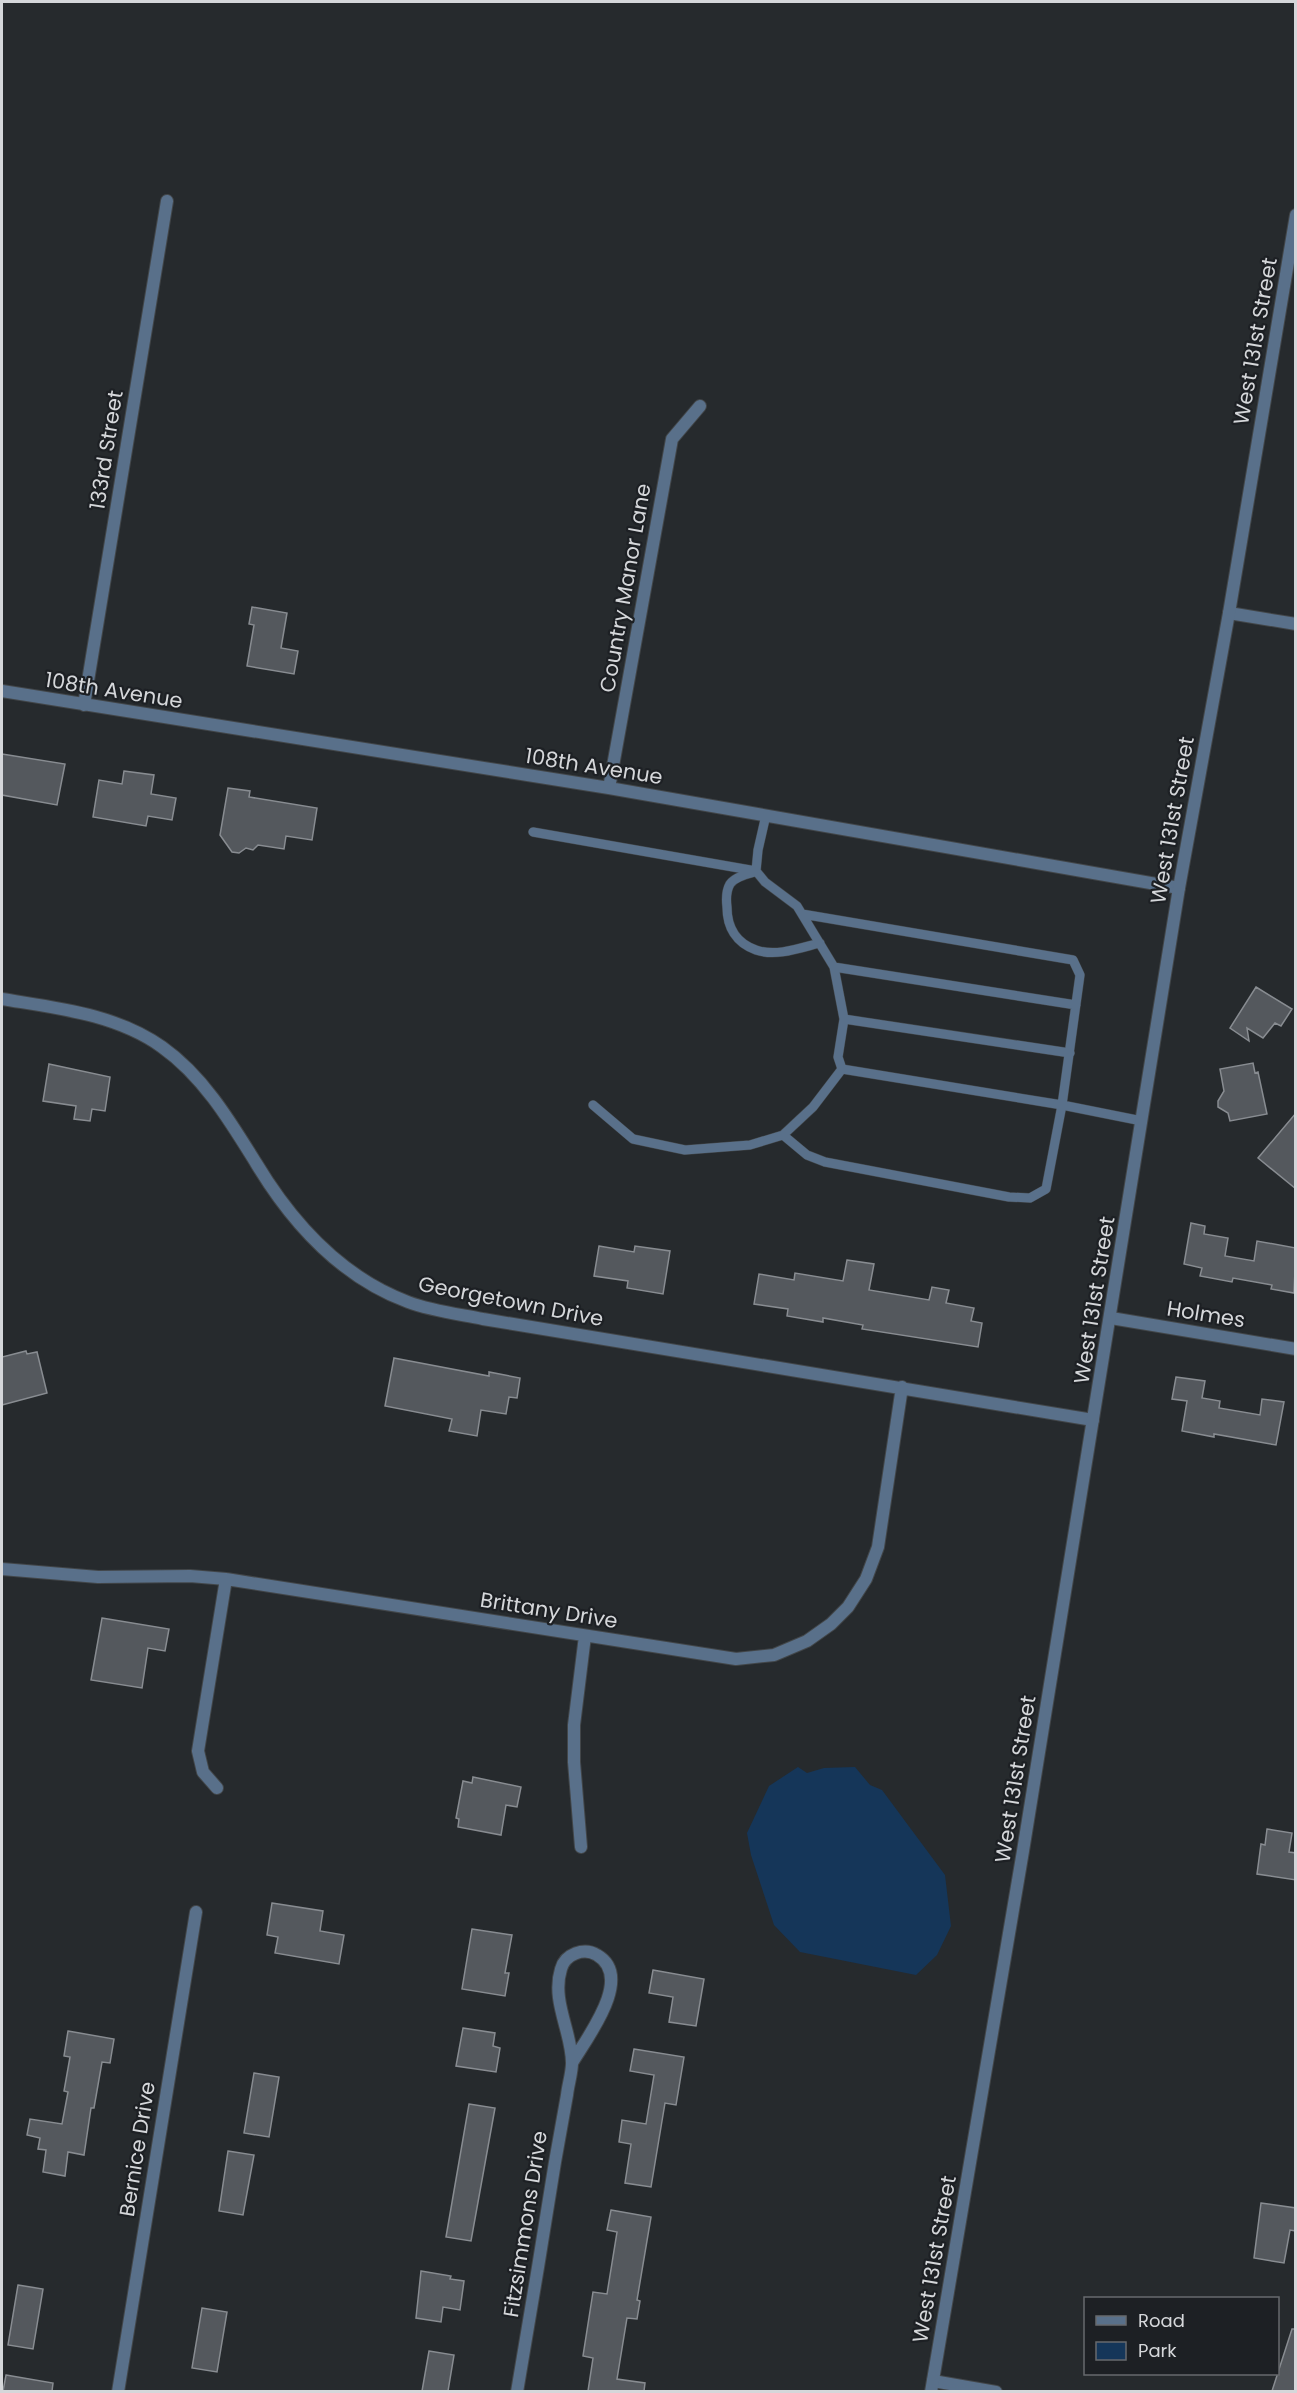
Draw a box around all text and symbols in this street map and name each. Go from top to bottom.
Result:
street label: West 131st Street [1226,255,1284,427]
street label: 133rd Street [82,388,130,512]
street label: Country Manor Lane [592,481,658,695]
street label: 108th Avenue [43,665,185,715]
street label: West 131st Street [1143,734,1201,906]
street label: 108th Avenue [523,741,665,791]
street label: West 131st Street [1066,1214,1122,1386]
street label: Georgetown Drive [416,1269,606,1333]
street label: Holmes [1165,1294,1247,1334]
street label: Brittany Drive [478,1585,620,1635]
street label: West 131st Street [987,1693,1043,1865]
street label: Bernice Drive [112,2079,162,2219]
street label: Fitzsimmons Drive [496,2129,554,2319]
street label: West 131st Street [905,2173,963,2345]
legend [1084,2297,1279,2375]
text: Road [1138,2308,1185,2333]
text: Park [1138,2338,1177,2363]

